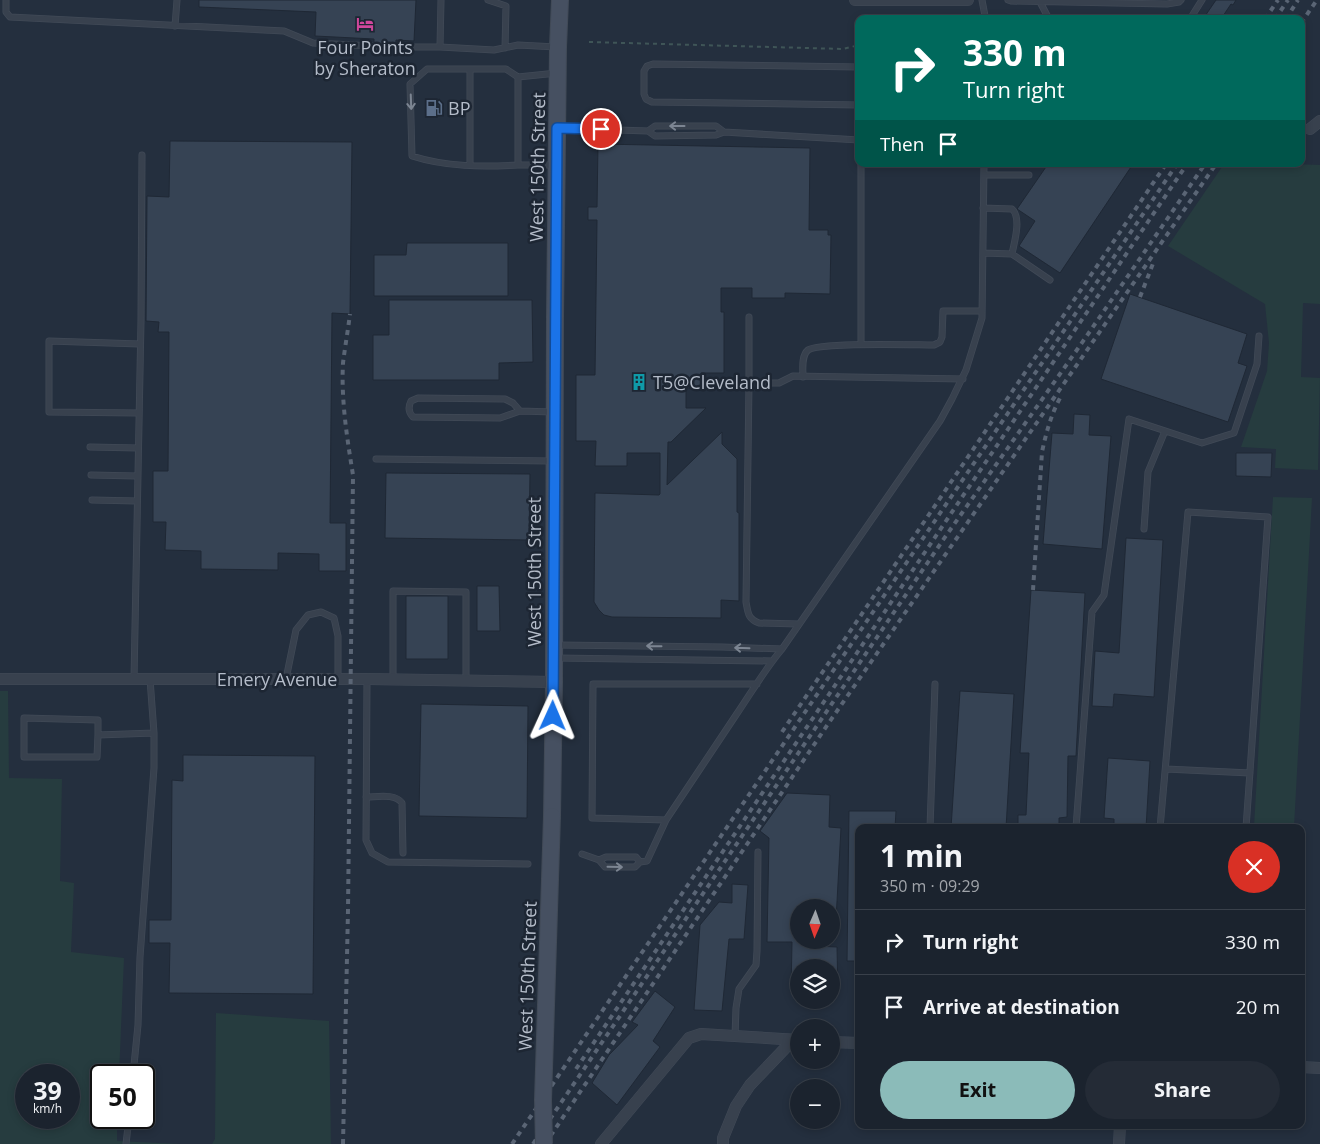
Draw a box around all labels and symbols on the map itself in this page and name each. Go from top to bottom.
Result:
hotel icon: Four Points by Sheraton [355,14,375,34]
place label: Four Points by Sheraton [314,35,416,80]
street label: West 150th Street [524,92,550,242]
one-way arrow [406,94,416,110]
place label: BP [448,96,470,120]
fuel station icon: BP [424,98,444,118]
pin [580,108,622,150]
one-way arrow [669,121,686,131]
place label: T5@Cleveland [653,370,771,394]
building icon: T5@Cleveland [629,372,649,392]
street label: West 150th Street [522,497,546,647]
one-way arrow [646,641,662,651]
one-way arrow [735,643,751,652]
street label: Emery Avenue [217,667,337,691]
position arrow [526,689,578,741]
one-way arrow [606,862,623,872]
north arrow [790,899,840,949]
street label: West 150th Street [512,901,542,1051]
speed limit sign: 50 [90,1064,155,1129]

